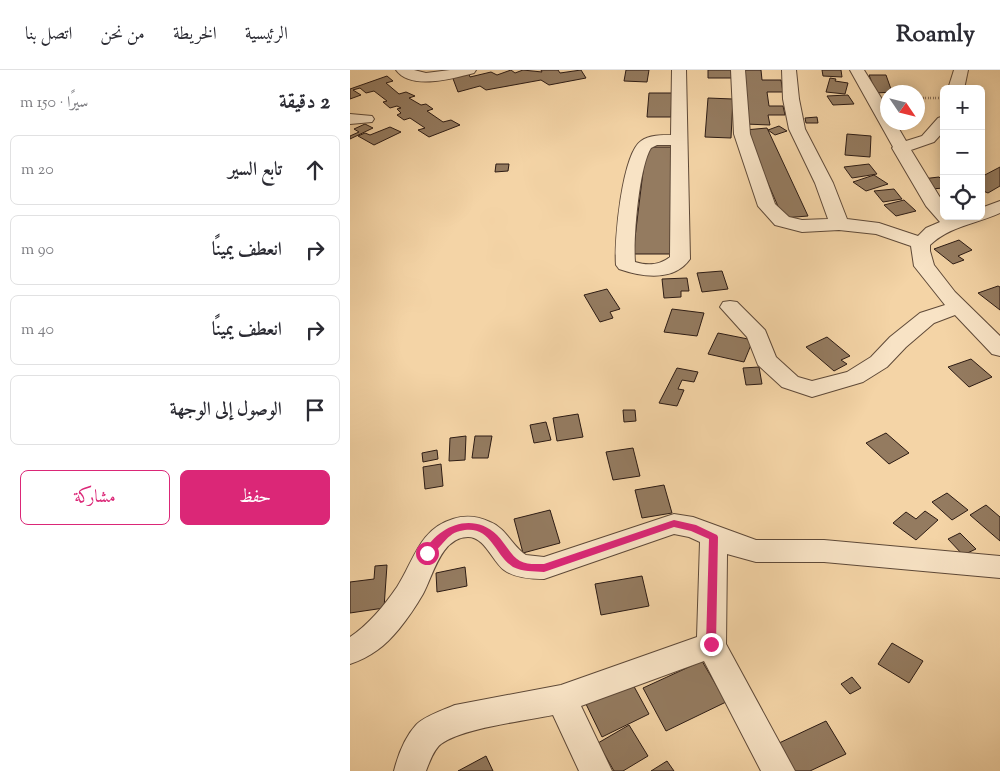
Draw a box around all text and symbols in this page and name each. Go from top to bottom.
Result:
text: Roamly [896,18,975,52]
text: اتصل بنا [25,22,72,48]
text: من نحن [100,22,145,48]
text: الخريطة [173,22,217,48]
text: الرئيسية [245,22,288,48]
north arrow [880,85,925,130]
map controls [940,85,985,220]
button: + [940,85,985,130]
text: 2 دقيقة [279,88,330,118]
text: سيرًا · 150 m [20,92,88,115]
button: − [940,130,985,175]
icon: ahead [301,156,329,184]
text: تابع السير [228,157,282,184]
text: 20 m [21,159,54,182]
button: locate [940,175,985,220]
icon: right [301,236,329,264]
text: انعطف يمينًا [212,237,282,264]
text: 90 m [21,239,54,262]
icon: right [301,316,329,344]
text: انعطف يمينًا [212,317,282,344]
text: 40 m [21,319,54,342]
icon: arrive [301,396,329,424]
text: الوصول إلى الوجهة [170,397,282,424]
button: مشاركة [20,470,170,525]
button: حفظ [180,470,330,525]
route start [416,542,439,565]
route end [700,633,723,656]

